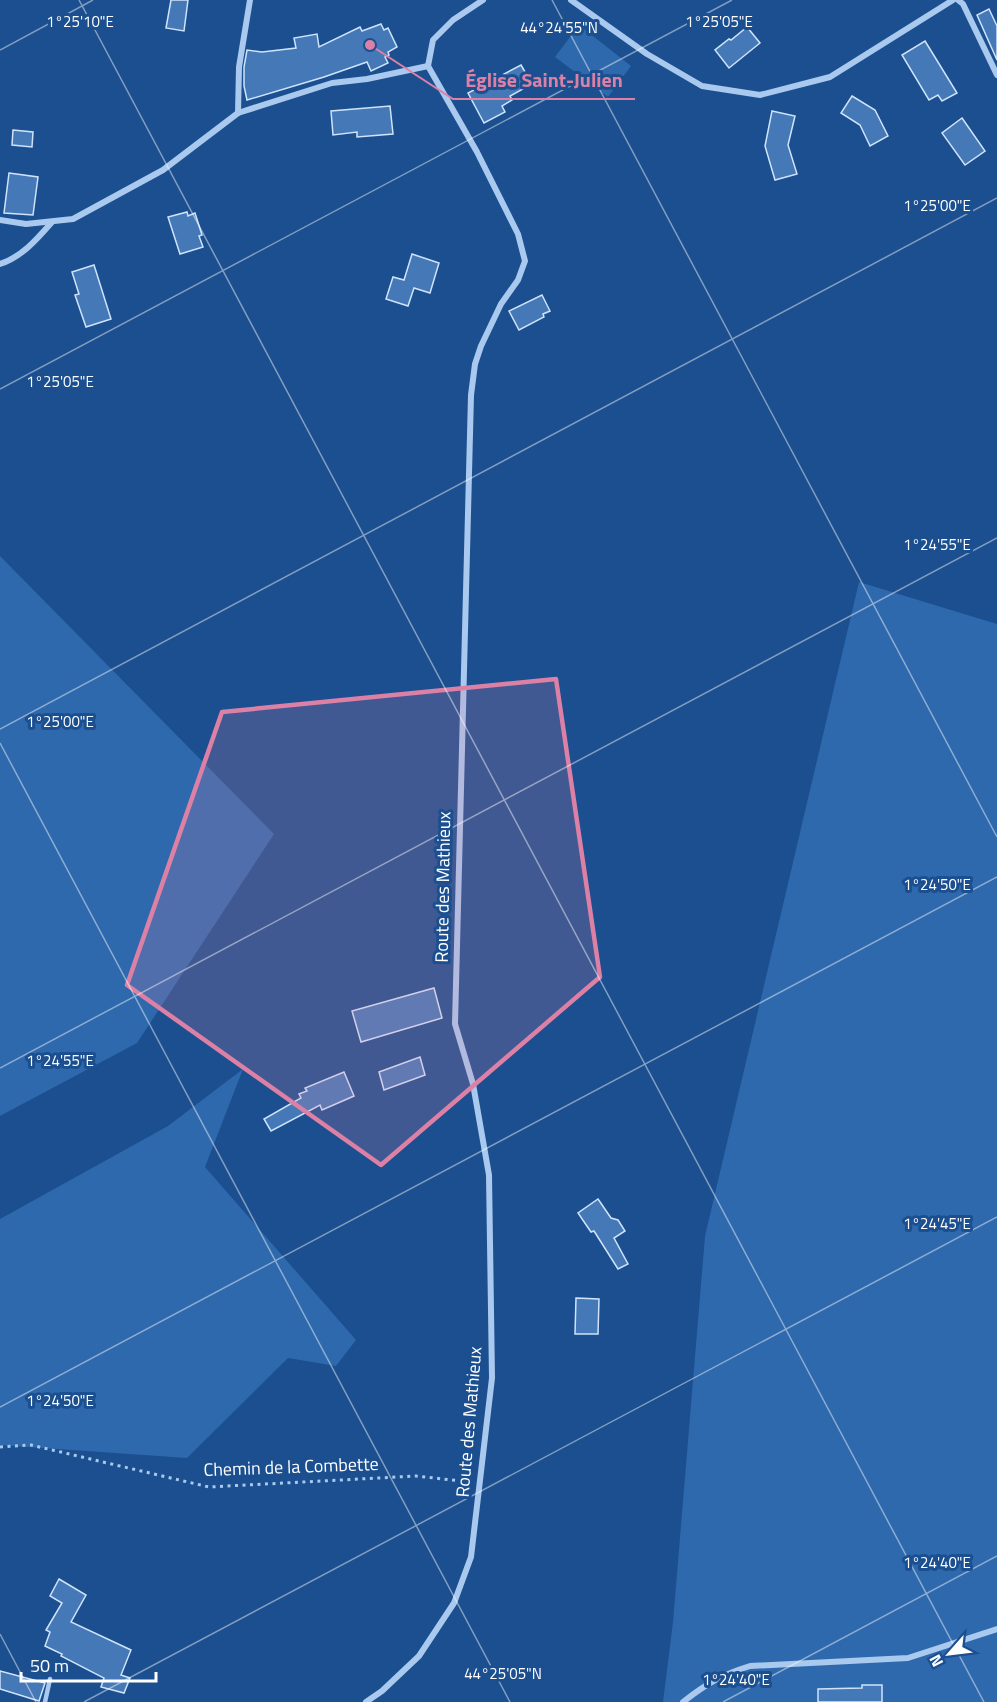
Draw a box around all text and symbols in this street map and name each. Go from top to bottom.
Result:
text: 1°25'10"E [46,10,114,33]
text: 1°25'05"E [685,10,753,33]
text: 44°24'55"N [520,16,598,39]
callout: Église Saint-Julien [453,61,635,99]
text: Église Saint-Julien [465,64,623,95]
text: 1°25'00"E [903,194,971,217]
text: 1°25'05"E [26,370,94,393]
text: 1°24'55"E [903,533,971,556]
text: 1°25'00"E [26,710,94,733]
street label: Route des Mathieux [428,811,457,963]
text: 1°24'50"E [903,873,971,896]
text: 1°24'55"E [26,1049,94,1072]
text: 1°24'45"E [903,1212,971,1235]
street label: Route des Mathieux [448,1345,489,1498]
text: 1°24'50"E [26,1389,94,1412]
street label: Chemin de la Combette [203,1450,379,1483]
text: 1°24'40"E [903,1551,971,1574]
north arrow [919,1624,979,1684]
scale bar [21,1645,156,1683]
text: N [923,1651,949,1672]
text: 50 m [30,1652,69,1679]
text: 44°25'05"N [464,1662,542,1685]
text: 1°24'40"E [702,1668,770,1691]

